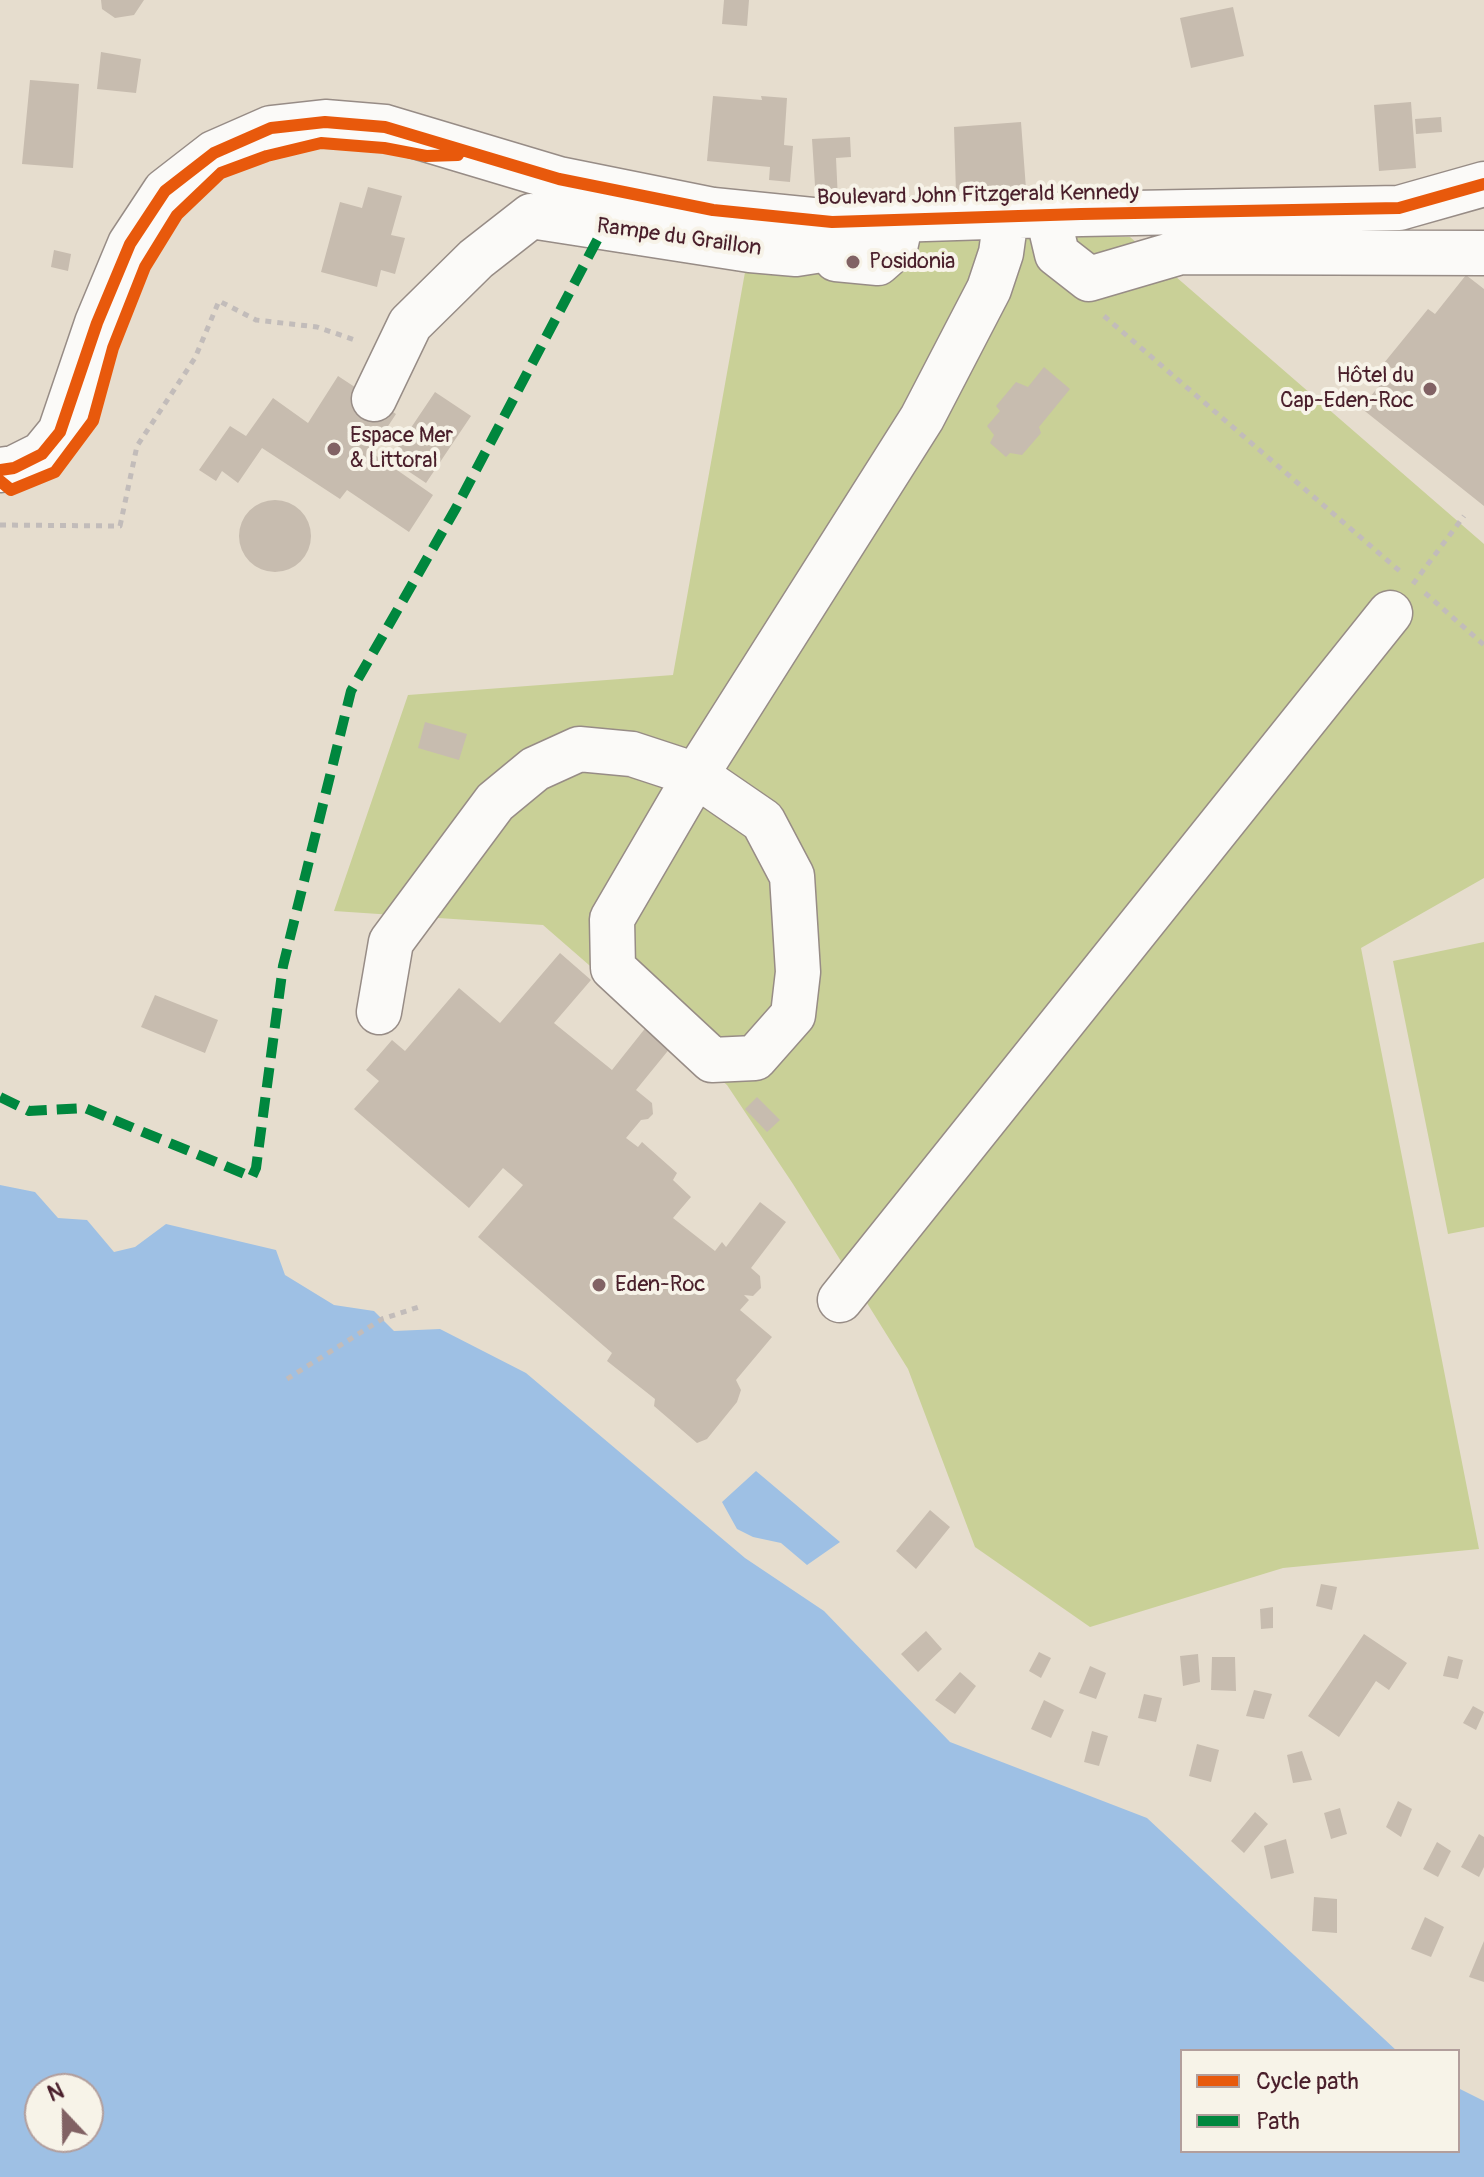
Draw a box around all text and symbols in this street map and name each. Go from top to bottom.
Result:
street label: Boulevard John Fitzgerald Kennedy [817,180,1139,212]
street label: Rampe du Graillon [595,213,763,263]
place label: Posidonia [869,249,955,275]
marker: Posidonia [844,253,862,271]
place label: Hôtel du Cap-Eden-Roc [1280,363,1414,414]
marker: Hôtel du Cap-Eden-Roc [1421,380,1439,398]
place label: Espace Mer & Littoral [350,423,453,474]
marker: Espace Mer & Littoral [325,440,343,458]
place label: Eden-Roc [615,1272,705,1298]
marker: Eden-Roc [590,1276,608,1294]
legend [1180,2049,1460,2153]
text: Cycle path [1256,2067,1359,2096]
north arrow [24,2073,104,2153]
text: N [44,2077,68,2108]
text: Path [1256,2107,1300,2136]

